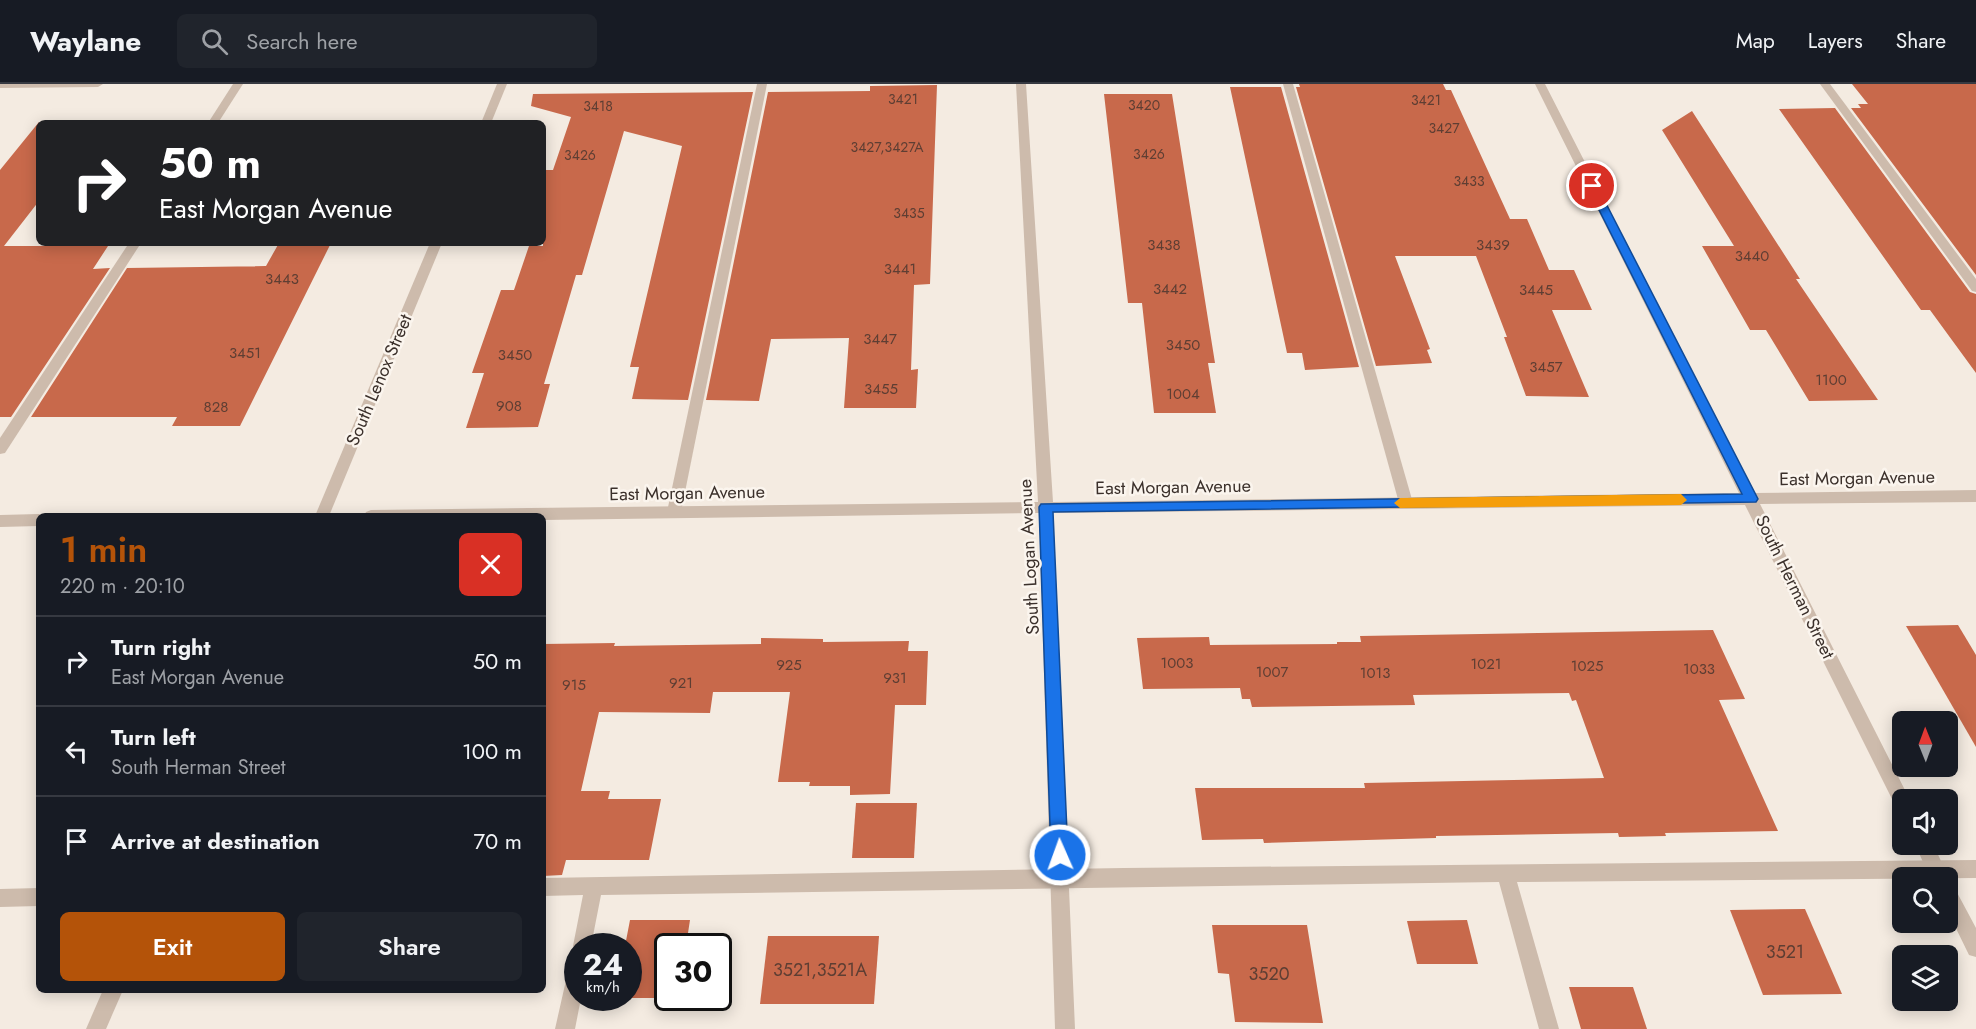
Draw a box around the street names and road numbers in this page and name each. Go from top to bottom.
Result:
street label: South Lenox Street [340,310,419,450]
street label: East Morgan Avenue [1779,464,1935,492]
street label: East Morgan Avenue [1095,473,1251,501]
street label: South Logan Avenue [1012,478,1046,636]
street label: East Morgan Avenue [609,479,765,507]
street label: South Herman Street [1749,511,1841,664]

